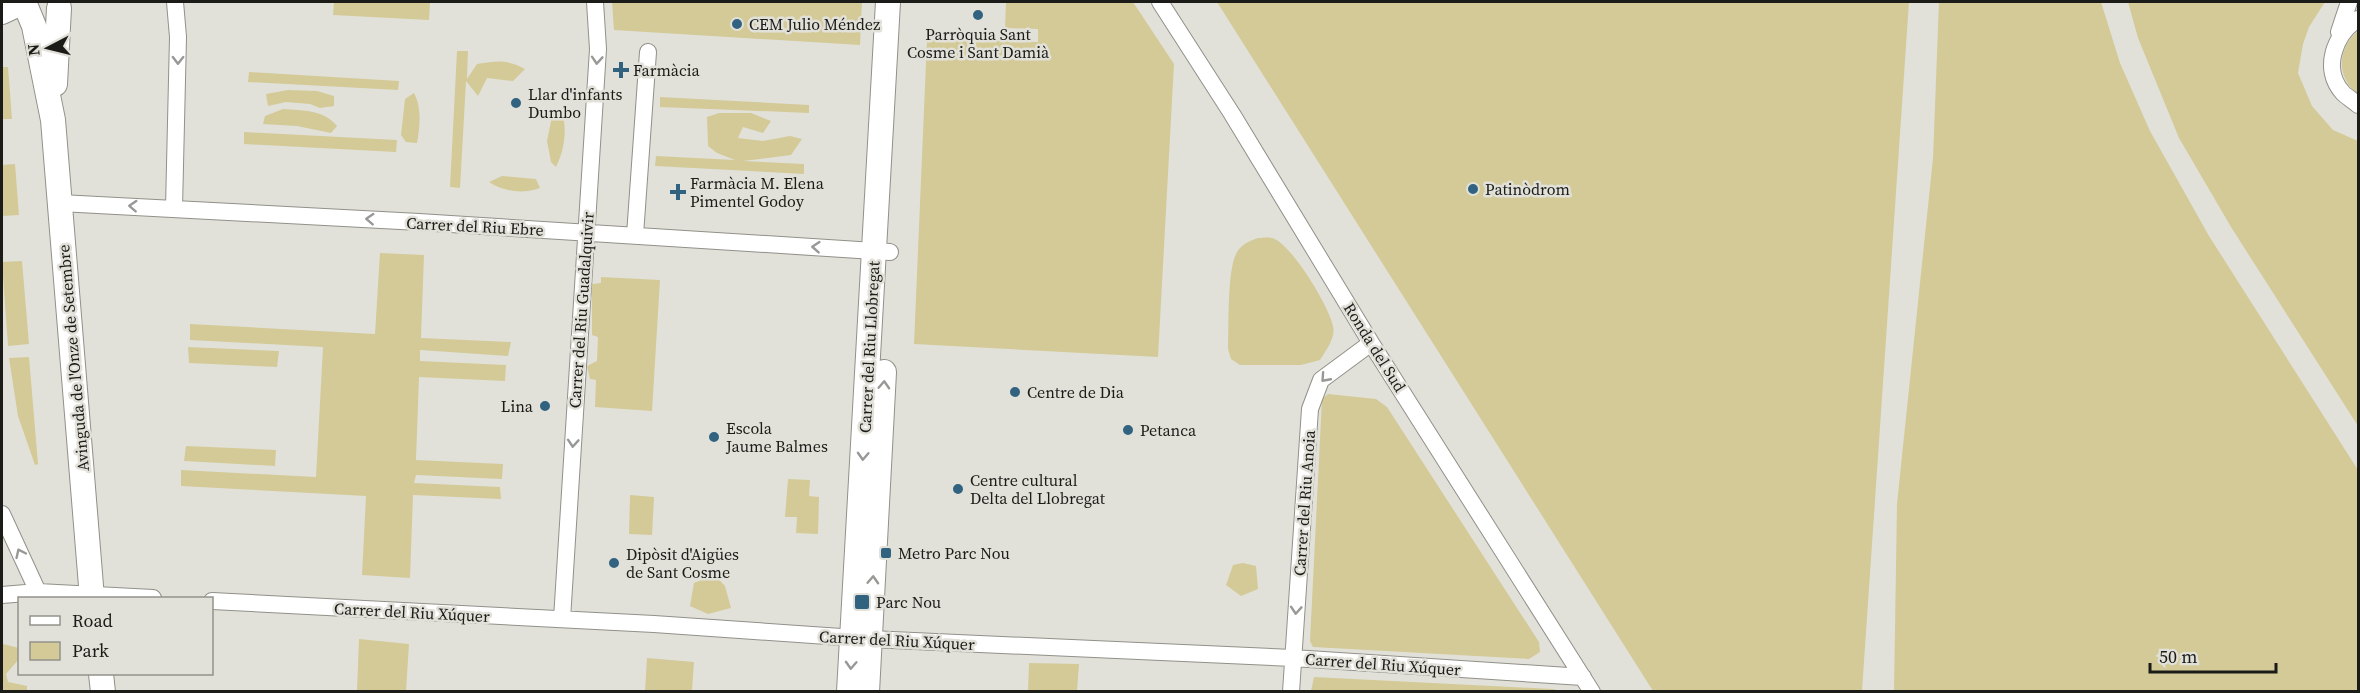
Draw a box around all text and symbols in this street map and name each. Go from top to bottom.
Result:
marker: Parròquia Sant Cosme i Sant Damià [971,8,985,22]
place label: CEM Julio Méndez [749,13,880,35]
marker: CEM Julio Méndez [730,17,744,31]
north arrow [18,18,78,78]
place label: Parròquia Sant Cosme i Sant Damià [907,23,1050,63]
text: N [21,42,45,57]
one-way arrow [171,55,184,64]
one-way arrow [591,55,604,64]
place label: Farmàcia [633,59,701,81]
marker: Farmàcia [614,63,628,77]
place label: Llar d'infants Dumbo [528,83,623,123]
marker: Llar d'infants Dumbo [509,96,523,110]
place label: Farmàcia M. Elena Pimentel Godoy [690,172,825,212]
place label: Patinòdrom [1485,178,1570,200]
marker: Patinòdrom [1466,182,1480,196]
marker: Farmàcia M. Elena Pimentel Godoy [671,185,685,199]
one-way arrow [129,200,138,213]
street label: Carrer del Riu Ebre [406,211,544,241]
street label: Carrer del Riu Guadalquivir [563,211,599,409]
one-way arrow [366,213,375,226]
one-way arrow [812,241,821,254]
street label: Avinguda de l'Onze de Setembre [52,244,94,472]
street label: Carrer del Riu Llobregat [854,260,885,434]
street label: Ronda del Sud [1339,298,1411,396]
one-way arrow [1321,371,1332,382]
one-way arrow [877,381,890,390]
place label: Centre de Dia [1027,381,1125,403]
marker: Centre de Dia [1008,385,1022,399]
place label: Lina [501,395,534,417]
marker: Lina [538,399,552,413]
place label: Escola Jaume Balmes [725,417,828,457]
place label: Petanca [1140,419,1197,441]
marker: Petanca [1121,423,1135,437]
street label: Carrer del Riu Anoia [1288,429,1320,577]
marker: Escola Jaume Balmes [707,430,721,444]
one-way arrow [566,439,579,448]
one-way arrow [856,452,869,461]
place label: Centre cultural Delta del Llobregat [970,469,1106,509]
marker: Centre cultural Delta del Llobregat [951,482,965,496]
place label: Metro Parc Nou [898,542,1010,564]
place label: Dipòsit d'Aigües de Sant Cosme [626,543,739,583]
marker: Metro Parc Nou [879,546,893,560]
one-way arrow [15,548,27,559]
marker: Dipòsit d'Aigües de Sant Cosme [607,556,621,570]
one-way arrow [867,576,880,585]
place label: Parc Nou [876,591,941,613]
marker: Parc Nou [853,593,871,611]
legend [18,597,213,675]
street label: Carrer del Riu Xúquer [334,597,491,627]
one-way arrow [1290,606,1303,615]
text: Road [72,608,113,633]
street label: Carrer del Riu Xúquer [819,625,976,655]
scale bar [2150,636,2276,674]
text: Park [72,638,109,663]
text: 50 m [2159,644,2197,669]
street label: Carrer del Riu Xúquer [1304,648,1462,680]
one-way arrow [845,660,858,669]

